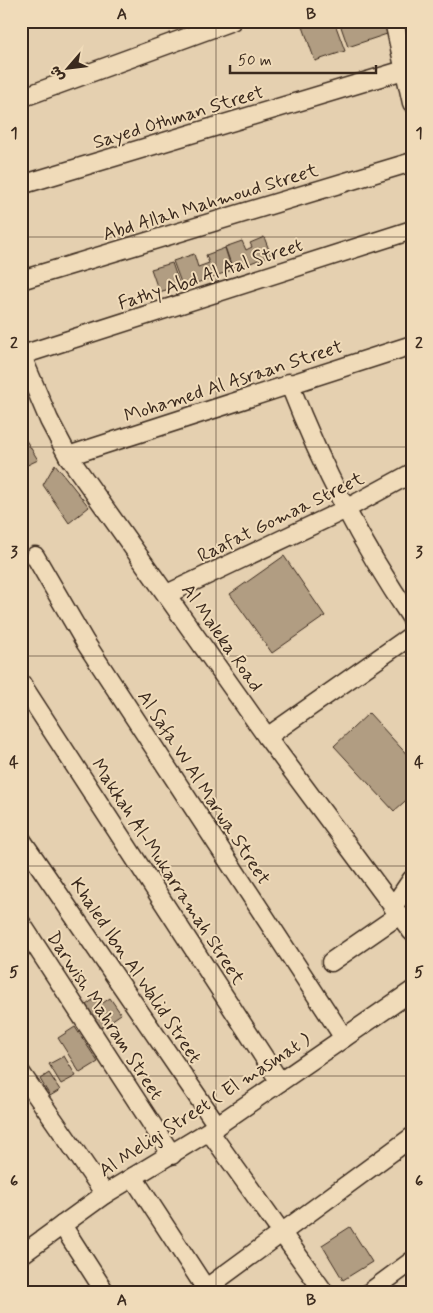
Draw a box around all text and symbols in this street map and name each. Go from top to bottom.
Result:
text: A [117,4,127,25]
text: B [306,4,316,25]
north arrow [42,42,92,92]
scale bar [230,42,377,74]
text: 50 m [238,51,272,71]
text: ش [46,63,69,85]
street label: Sayed Othman Street [90,80,267,155]
text: 1 [10,123,18,144]
text: 1 [415,123,423,144]
street label: Abd Allah Mahmoud Street [100,158,321,247]
street label: Fathy Abd Al Aal Street [115,233,306,317]
text: 2 [10,333,18,354]
text: 2 [415,333,423,354]
street label: Mohamed Al Asraan Street [121,334,346,429]
street label: Raafat Gomaa Street [193,466,368,569]
text: 3 [10,542,18,563]
text: 3 [415,542,423,563]
street label: Al Maleka Road [175,579,268,697]
street label: Al Safa W Al Marwa Street [132,686,276,890]
text: 4 [9,752,19,773]
text: 4 [414,752,424,773]
street label: Makkah Al-Mukarramah Street [85,754,250,990]
street label: Khaled Ibn Al Walid Street [64,873,207,1068]
street label: Darwish Mahram Street [41,927,169,1105]
text: 5 [9,962,19,983]
text: 5 [414,962,424,983]
street label: Al Meligi Street ( El masmat ) [94,1027,316,1184]
text: 6 [10,1171,18,1192]
text: 6 [415,1171,423,1192]
text: A [117,1290,127,1311]
text: B [306,1290,316,1311]

